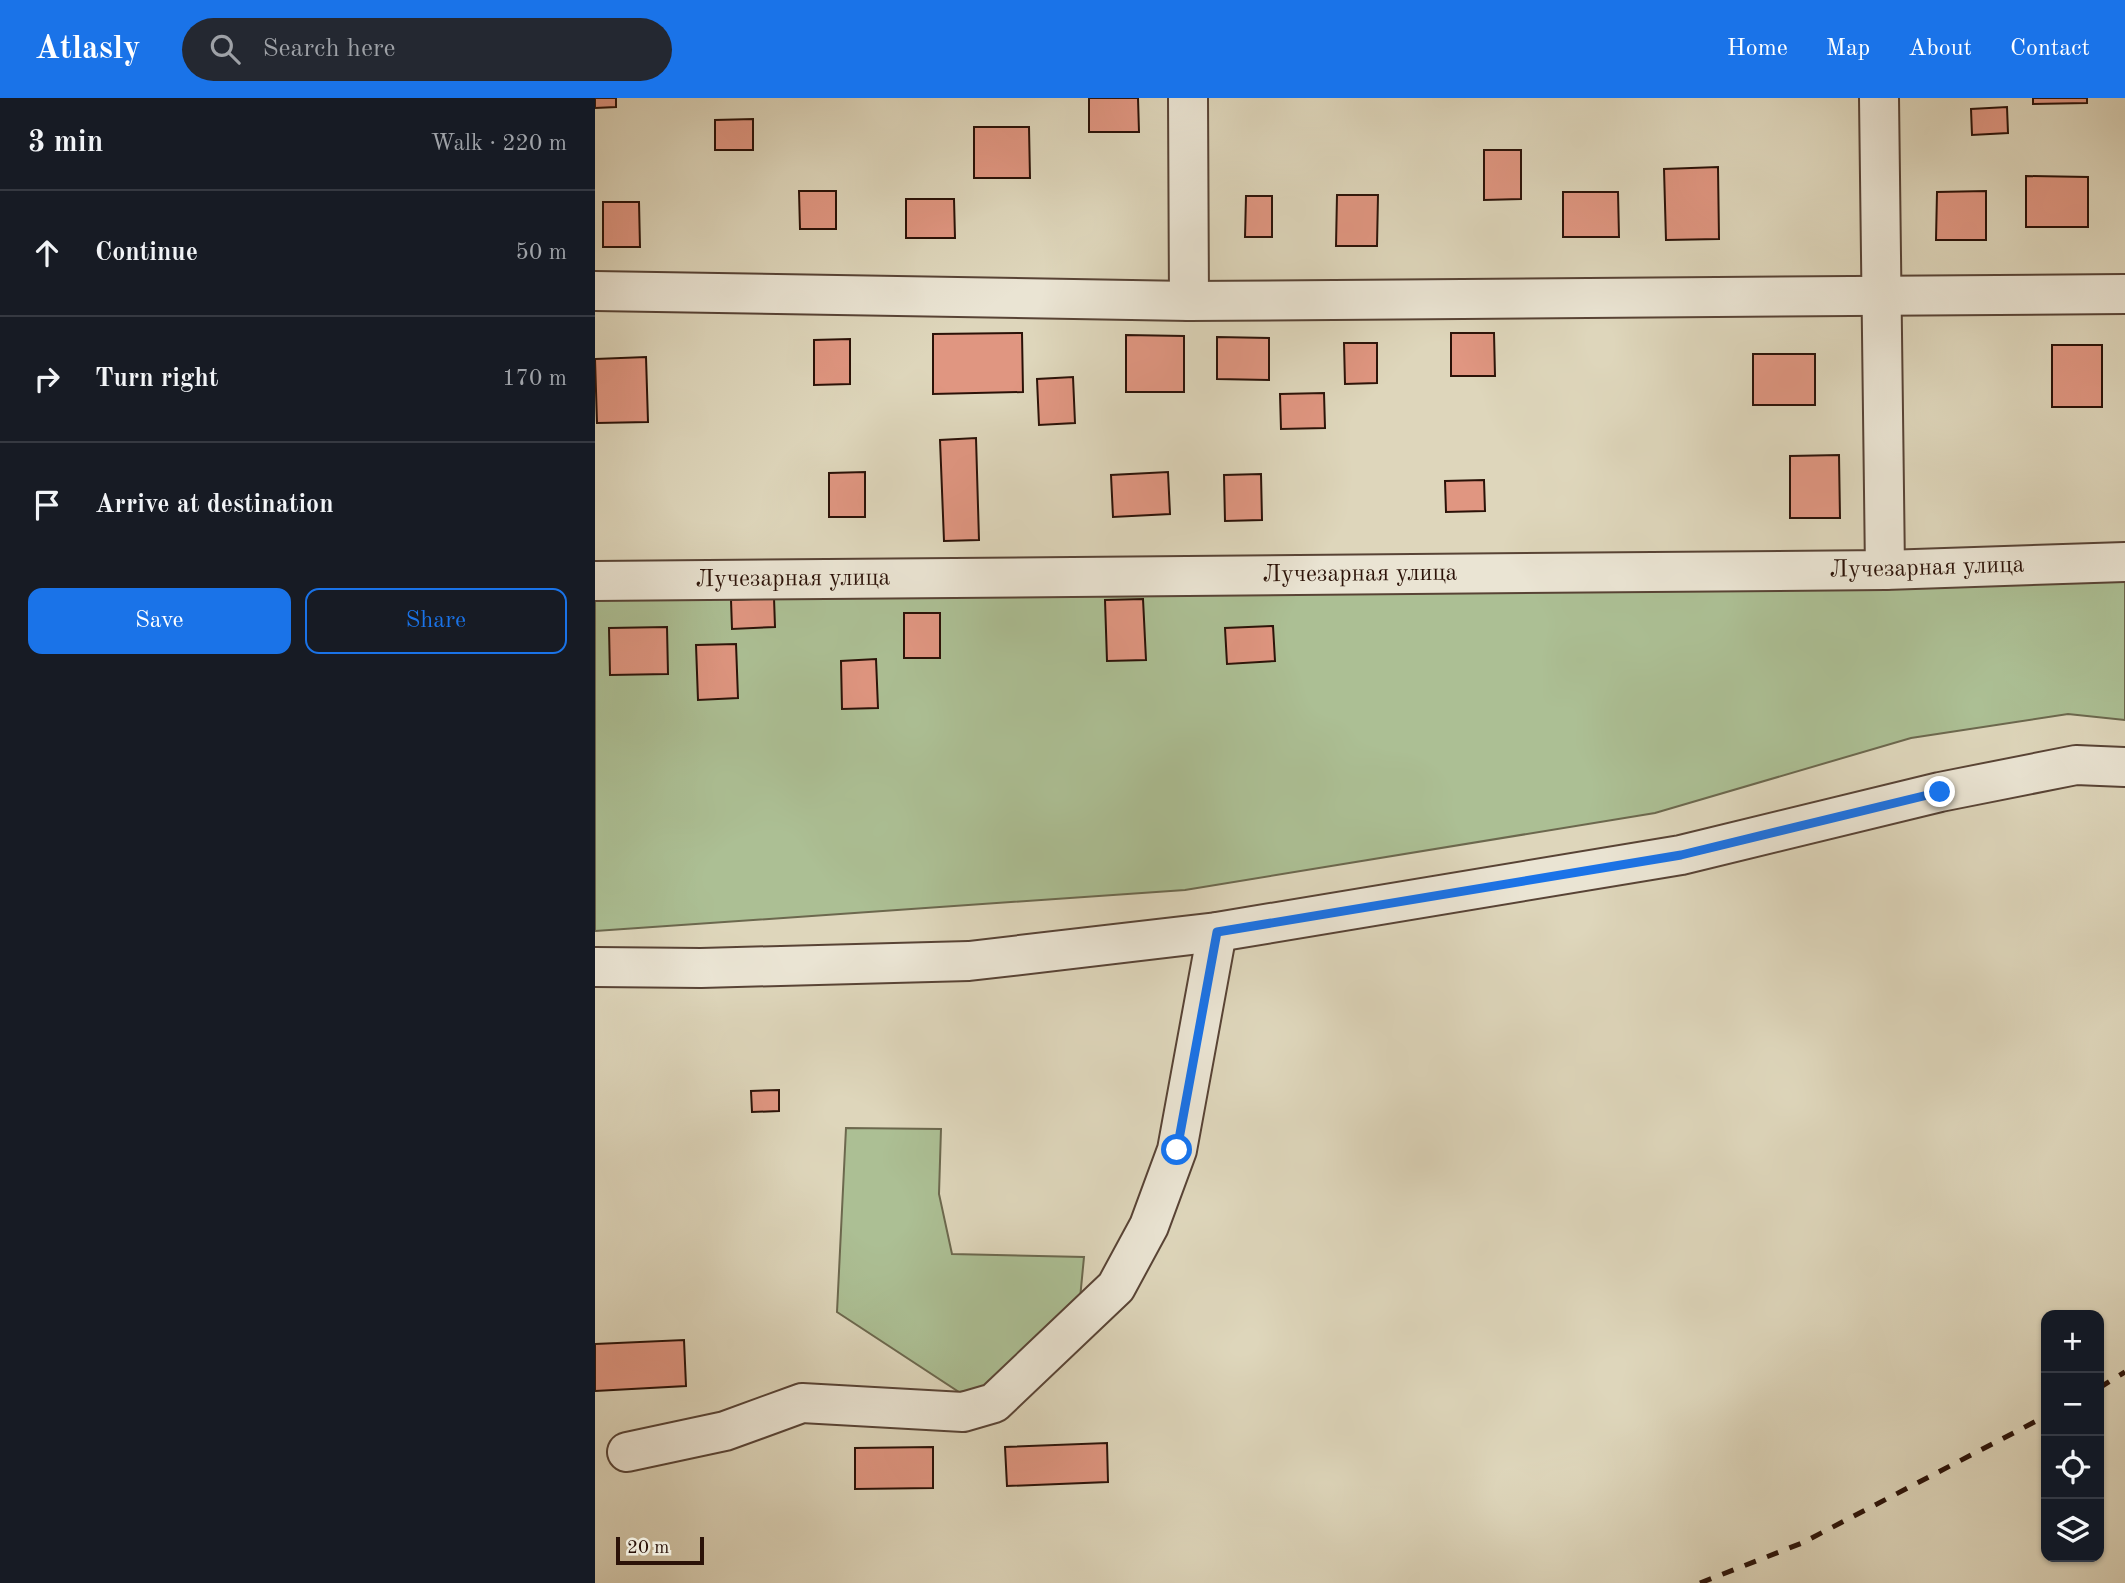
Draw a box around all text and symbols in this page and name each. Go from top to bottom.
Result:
search box [182,18,672,81]
icon: search [206,30,244,68]
text: Atlasly [35,33,140,66]
text: Search here [262,36,396,62]
text: Home [1727,37,1788,61]
text: Map [1826,37,1870,61]
text: About [1908,37,1972,61]
text: Contact [2010,37,2090,61]
text: 3 min [28,128,103,158]
text: Walk · 220 m [431,132,567,155]
icon: ahead [28,234,66,272]
text: Continue [95,240,198,266]
text: 50 m [516,241,567,264]
icon: right [28,360,66,398]
text: Turn right [95,366,218,392]
text: 170 m [502,367,567,390]
icon: arrive [28,486,66,524]
text: Arrive at destination [95,492,334,518]
street label: Лучезарная улица [1829,553,2025,582]
street label: Лучезарная улица [1262,562,1458,587]
street label: Лучезарная улица [695,566,891,592]
button: Save [28,588,291,654]
button: Share [305,588,567,654]
route end [1924,776,1955,807]
route start [1161,1134,1192,1165]
map controls [2041,1310,2104,1562]
button: + [2041,1310,2104,1373]
button: − [2041,1373,2104,1436]
button: locate [2041,1436,2104,1499]
button: layers [2041,1499,2104,1562]
scale bar [616,1534,703,1566]
text: 20 m [627,1539,669,1558]

